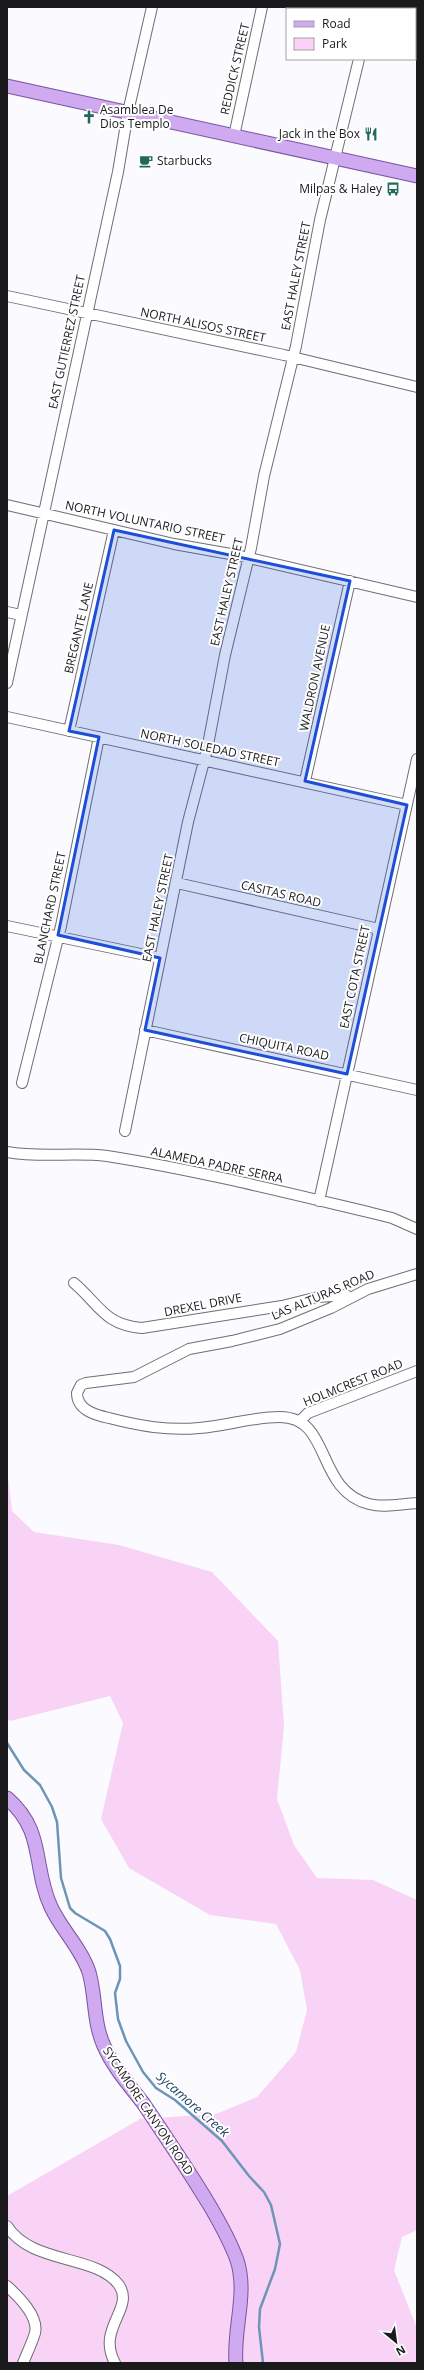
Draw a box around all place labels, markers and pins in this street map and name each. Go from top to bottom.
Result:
place label: Asamblea De Dios Templo [100,101,174,132]
church icon: Asamblea De Dios Templo [81,109,97,125]
place label: Jack in the Box [278,125,361,142]
restaurant icon: Jack in the Box [363,126,379,142]
place label: Starbucks [157,152,212,169]
cafe icon: Starbucks [138,153,154,169]
place label: Milpas & Haley [299,180,383,197]
bus stop icon: Milpas & Haley [385,181,401,197]

